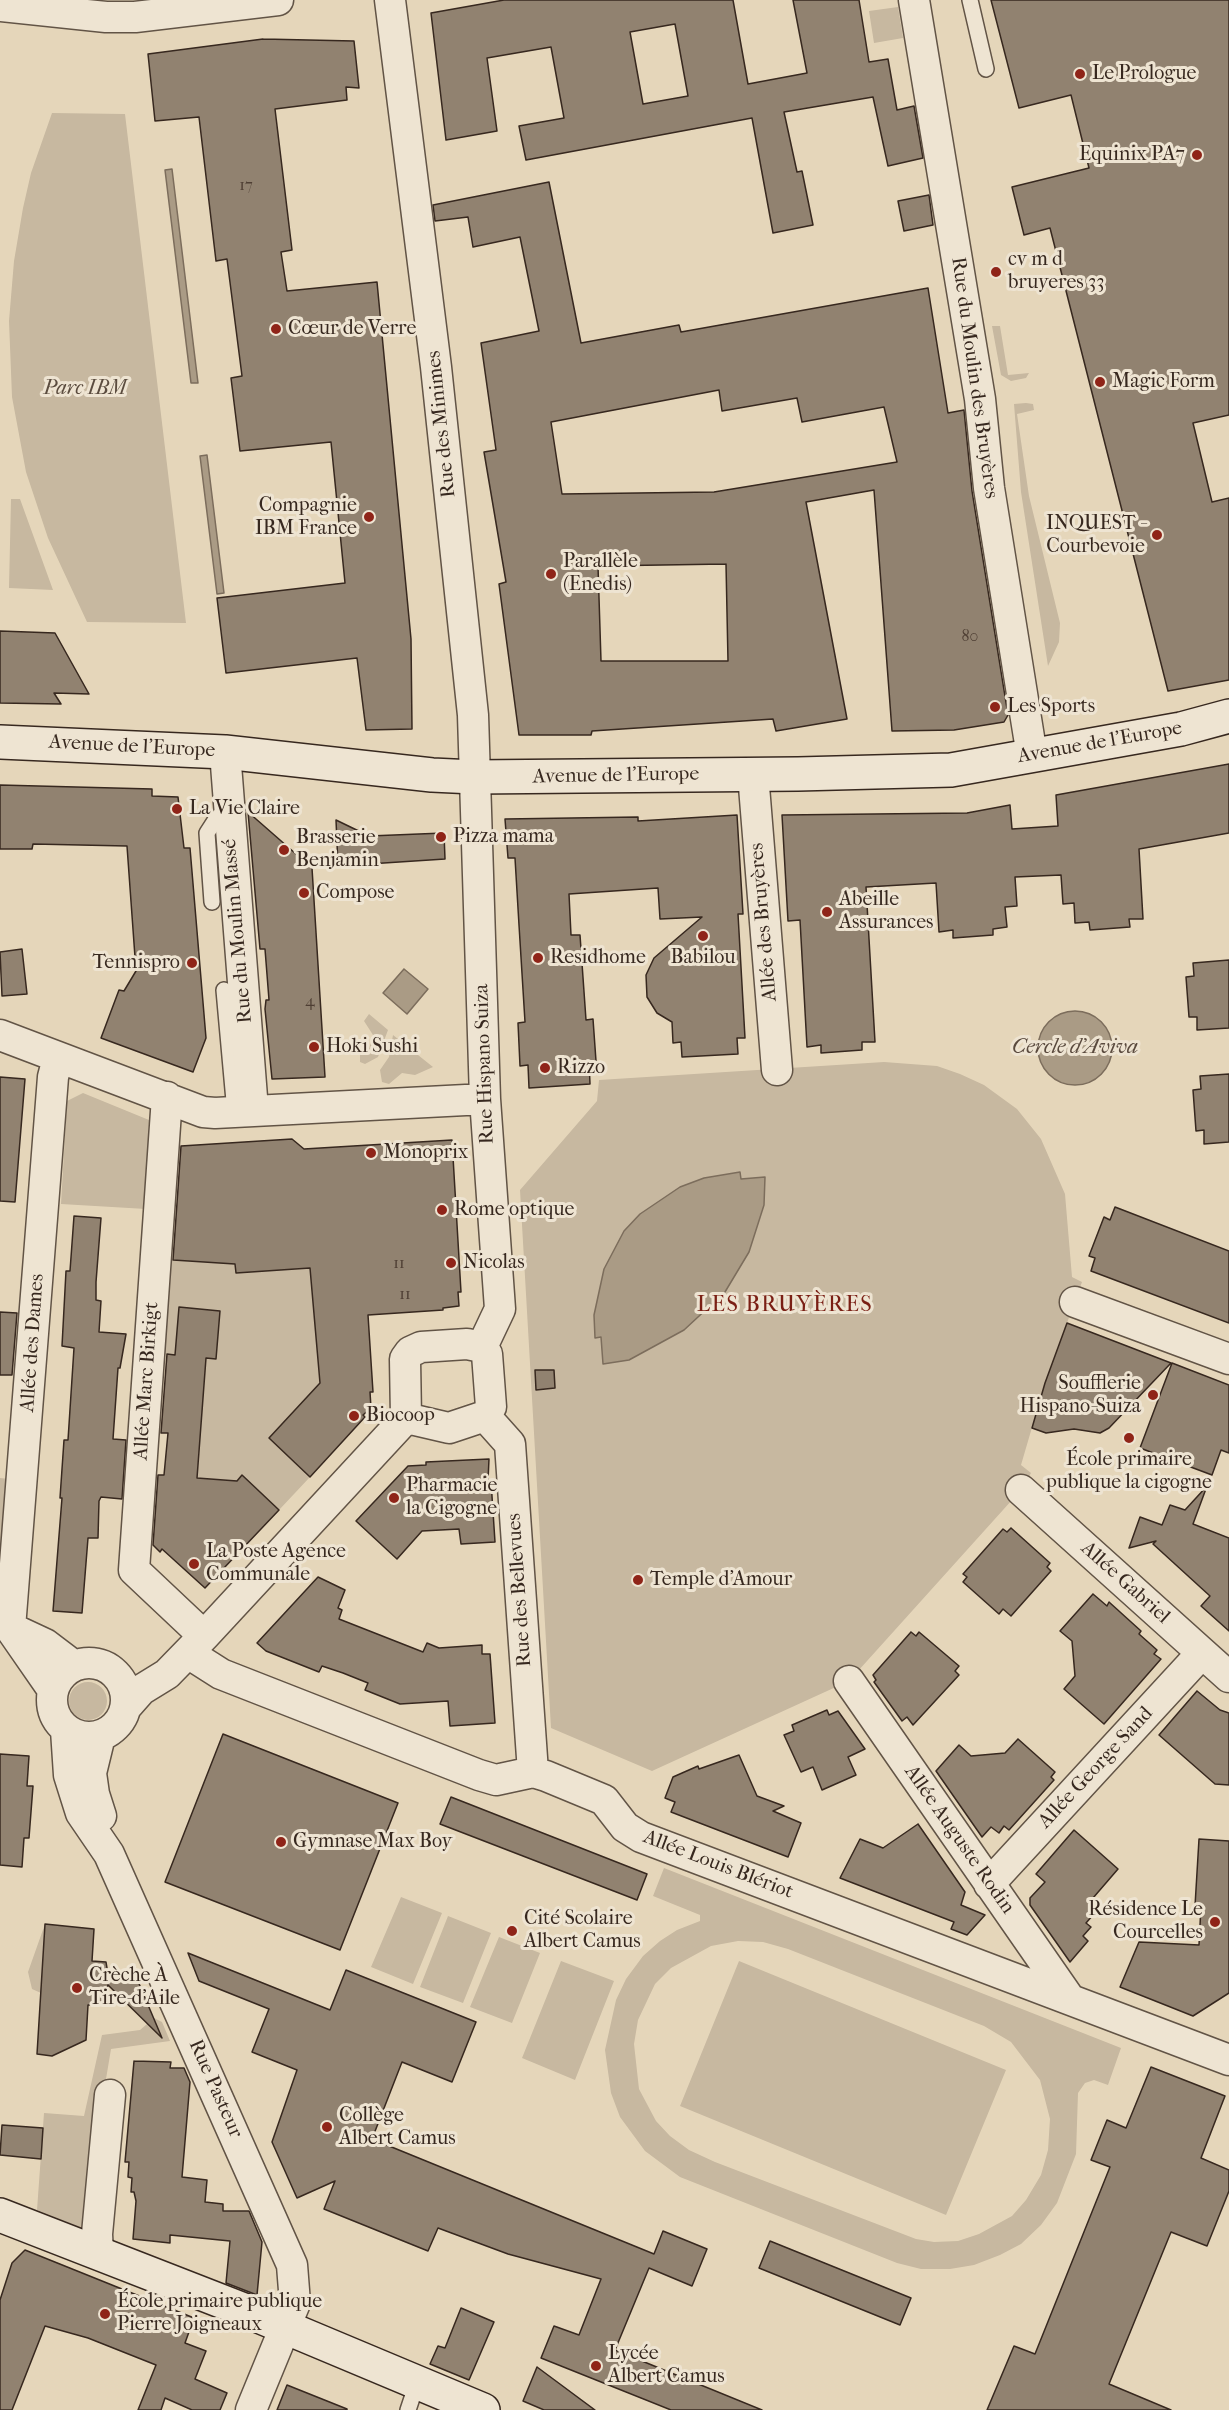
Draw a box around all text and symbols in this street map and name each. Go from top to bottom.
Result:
place label: Le Prologue [1092,62,1196,86]
marker: Le Prologue [1073,67,1087,81]
place label: Equinix PA7 [1079,143,1185,167]
marker: Equinix PA7 [1190,148,1204,162]
house number: 17 [239,176,253,196]
place label: cv m d bruyeres 33 [1008,248,1104,295]
street label: Rue du Moulin des Bruyères [945,256,1003,500]
marker: cv m d bruyeres 33 [989,265,1003,279]
place label: Cœur de Verre [288,317,416,341]
marker: Cœur de Verre [269,322,283,336]
street label: Rue des Minimes [422,349,462,499]
place label: Magic Form [1112,370,1215,394]
marker: Magic Form [1093,375,1107,389]
park label: Parc IBM [43,377,127,401]
place label: Compagnie IBM France [255,494,357,541]
marker: Compagnie IBM France [362,510,376,524]
place label: INQUEST - Courbevoie [1046,512,1145,559]
marker: INQUEST - Courbevoie [1150,528,1164,542]
place label: Parallèle (Enedis) [563,550,638,597]
marker: Parallèle (Enedis) [544,567,558,581]
house number: 80 [962,627,978,647]
place label: Les Sports [1007,695,1095,719]
marker: Les Sports [988,700,1002,714]
street label: Avenue de l'Europe [1016,717,1184,769]
street label: Avenue de l'Europe [48,731,216,763]
street label: Avenue de l'Europe [533,763,699,789]
place label: La Vie Claire [189,797,300,821]
marker: La Vie Claire [170,802,184,816]
place label: Pizza mama [453,825,554,849]
place label: Brasserie Benjamin [296,826,379,873]
marker: Pizza mama [434,830,448,844]
street label: Rue du Moulin Massé [218,838,258,1024]
street label: Allée des Bruyères [745,842,783,1002]
marker: Brasserie Benjamin [277,843,291,857]
place label: Compose [316,881,394,905]
marker: Compose [297,886,311,900]
place label: Abeille Assurances [839,888,933,935]
marker: Abeille Assurances [820,905,834,919]
marker: Babilou [696,929,710,943]
place label: Residhome [550,946,646,970]
place label: Babilou [670,946,736,970]
place label: Tennispro [93,951,180,975]
marker: Residhome [531,951,545,965]
marker: Tennispro [185,956,199,970]
street label: Rue Hispano Suiza [470,983,500,1145]
house number: 4 [305,992,315,1012]
place label: Hoki Sushi [326,1035,418,1059]
water label: Cercle d'Aviva [1012,1035,1138,1061]
marker: Hoki Sushi [307,1040,321,1054]
place label: Rizzo [557,1056,605,1080]
marker: Rizzo [538,1061,552,1075]
place label: Monoprix [383,1141,468,1165]
marker: Monoprix [364,1146,378,1160]
place label: Rome optique [454,1198,574,1222]
marker: Rome optique [435,1203,449,1217]
place label: Nicolas [463,1251,525,1275]
house number: 11 [393,1254,405,1274]
marker: Nicolas [444,1256,458,1270]
street label: Allée des Dames [16,1273,50,1413]
house number: 11 [399,1285,411,1305]
district label: LES BRUYÈRES [697,1293,873,1319]
street label: Allée Marc Birkigt [129,1301,165,1461]
place label: Soufflerie Hispano-Suiza [1019,1372,1141,1419]
marker: Soufflerie Hispano-Suiza [1146,1388,1160,1402]
place label: Biocoop [366,1404,435,1428]
marker: Biocoop [347,1409,361,1423]
marker: École primaire publique la cigogne [1122,1431,1136,1445]
place label: École primaire publique la cigogne [1046,1448,1212,1495]
place label: Pharmacie la Cigogne [406,1474,497,1521]
marker: Pharmacie la Cigogne [387,1491,401,1505]
street label: Rue des Bellevues [503,1512,537,1668]
street label: Allée Gabriel [1076,1537,1174,1629]
place label: La Poste Agence Communale [206,1540,346,1587]
marker: La Poste Agence Communale [187,1557,201,1571]
place label: Temple d'Amour [650,1568,792,1592]
marker: Temple d'Amour [631,1573,645,1587]
street label: Allée George Sand [1034,1702,1158,1834]
street label: Allée Auguste Rodin [899,1761,1019,1919]
street label: Allée Louis Blériot [640,1825,796,1905]
place label: Gymnase Max Boy [293,1830,452,1854]
marker: Gymnase Max Boy [274,1835,288,1849]
place label: Résidence Le Courcelles [1088,1898,1203,1945]
place label: Cité Scolaire Albert Camus [524,1907,641,1954]
marker: Résidence Le Courcelles [1208,1915,1222,1929]
marker: Cité Scolaire Albert Camus [505,1924,519,1938]
place label: Crèche À Tire-d’Aile [89,1964,180,2011]
marker: Crèche À Tire-d’Aile [70,1981,84,1995]
street label: Rue Pasteur [183,2036,247,2142]
place label: Collège Albert Camus [339,2104,456,2151]
marker: Collège Albert Camus [320,2120,334,2134]
place label: École primaire publique Pierre Joigneaux [117,2290,322,2337]
marker: École primaire publique Pierre Joigneaux [98,2307,112,2321]
place label: Lycée Albert Camus [608,2342,725,2389]
marker: Lycée Albert Camus [589,2359,603,2373]

